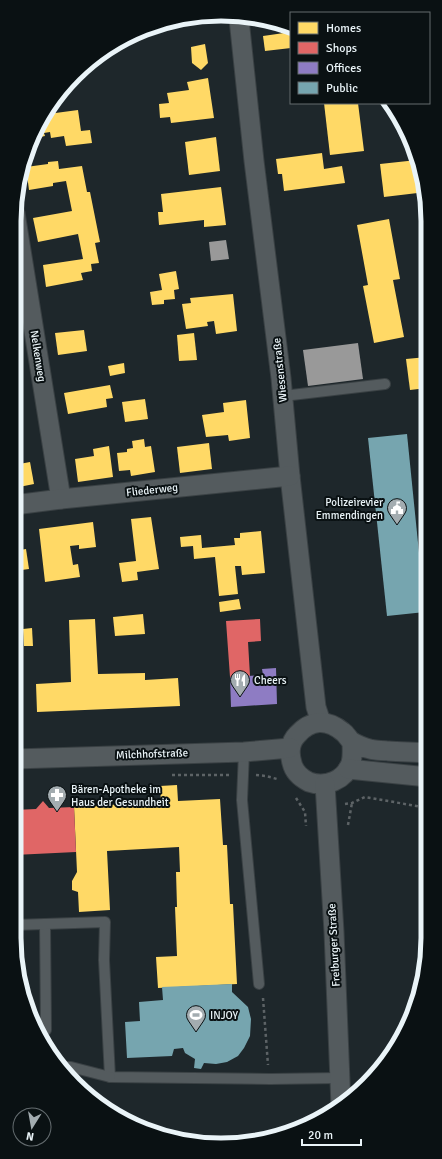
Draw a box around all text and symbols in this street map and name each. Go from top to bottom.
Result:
legend [290,12,430,104]
text: Homes [326,21,361,36]
text: Shops [326,41,357,56]
text: Offices [326,61,361,76]
text: Public [326,81,358,96]
street label: Nelkenweg [28,329,49,383]
street label: Wiesenstraße [270,337,290,403]
street label: Fliederweg [125,481,179,499]
place label: Polizeirevier Emmendingen [316,496,383,522]
public building icon: Polizeirevier Emmendingen [386,497,408,525]
restaurant icon: Cheers [229,669,251,697]
place label: Cheers [254,674,287,687]
street label: Milchhofstraße [116,746,188,762]
place label: Bären-Apotheke im Haus der Gesundheit [71,783,169,809]
pharmacy icon: Bären-Apotheke im Haus der Gesundheit [46,784,68,812]
street label: Freiburger Straße [325,903,343,987]
sports icon: INJOY [185,1004,207,1032]
place label: INJOY [210,1009,239,1022]
north arrow [12,1107,52,1147]
scale bar [302,1121,361,1147]
text: 20 m [308,1128,333,1143]
text: N [25,1129,35,1143]

